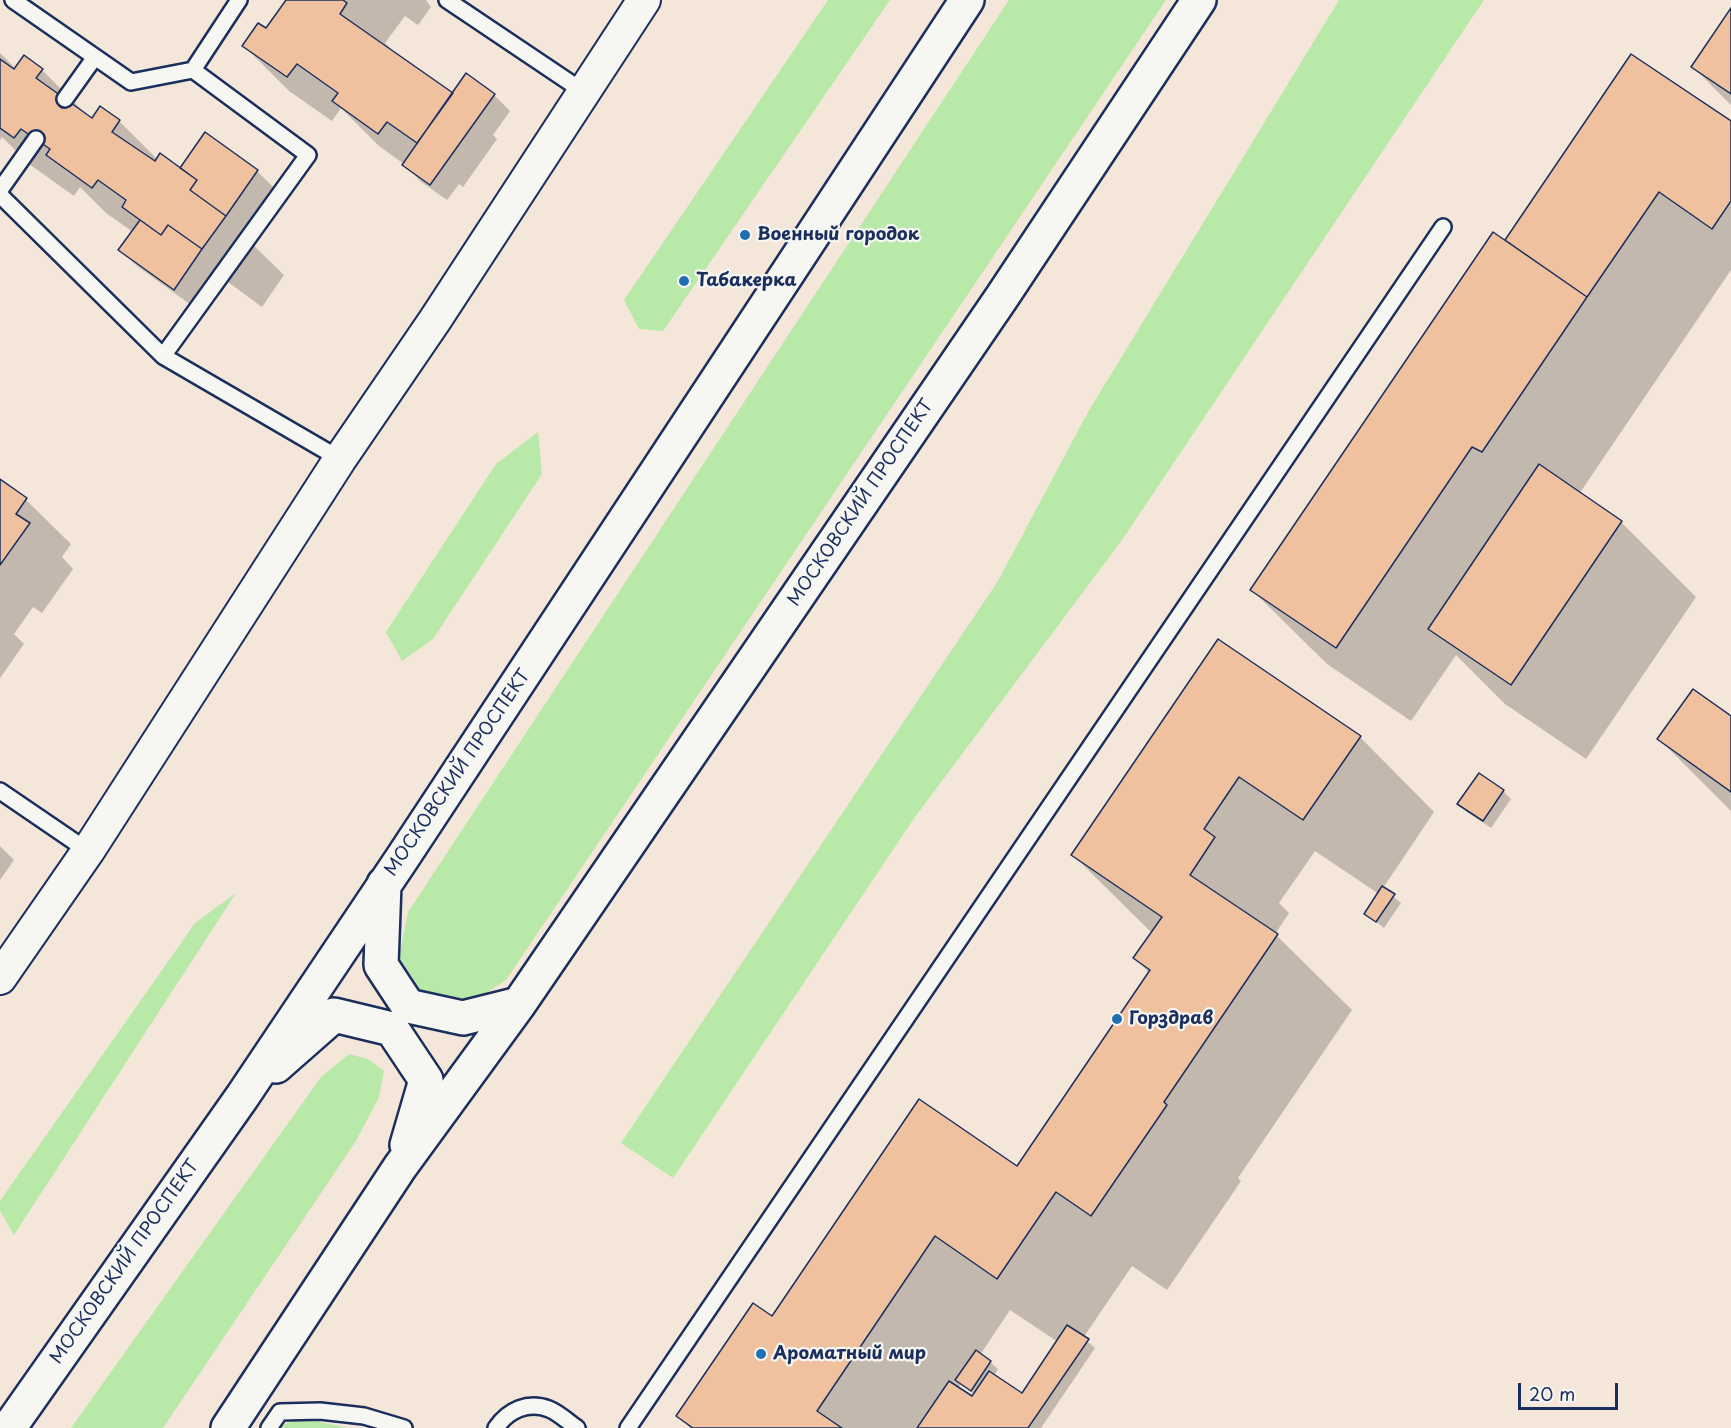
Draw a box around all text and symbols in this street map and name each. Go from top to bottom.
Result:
place label: Военный городок [757,224,919,246]
marker: Военный городок [738,228,752,242]
place label: Табакерка [696,270,797,292]
marker: Табакерка [677,274,691,288]
street label: МОСКОВСКИЙ ПРОСПЕКТ [784,396,938,610]
street label: МОСКОВСКИЙ ПРОСПЕКТ [381,666,535,880]
place label: Горздрав [1129,1008,1213,1030]
marker: Горздрав [1110,1012,1124,1026]
street label: МОСКОВСКИЙ ПРОСПЕКТ [46,1156,204,1368]
place label: Ароматный мир [773,1343,926,1365]
marker: Ароматный мир [754,1347,768,1361]
scale bar [1521,1371,1622,1409]
text: 20 m [1529,1380,1575,1407]

